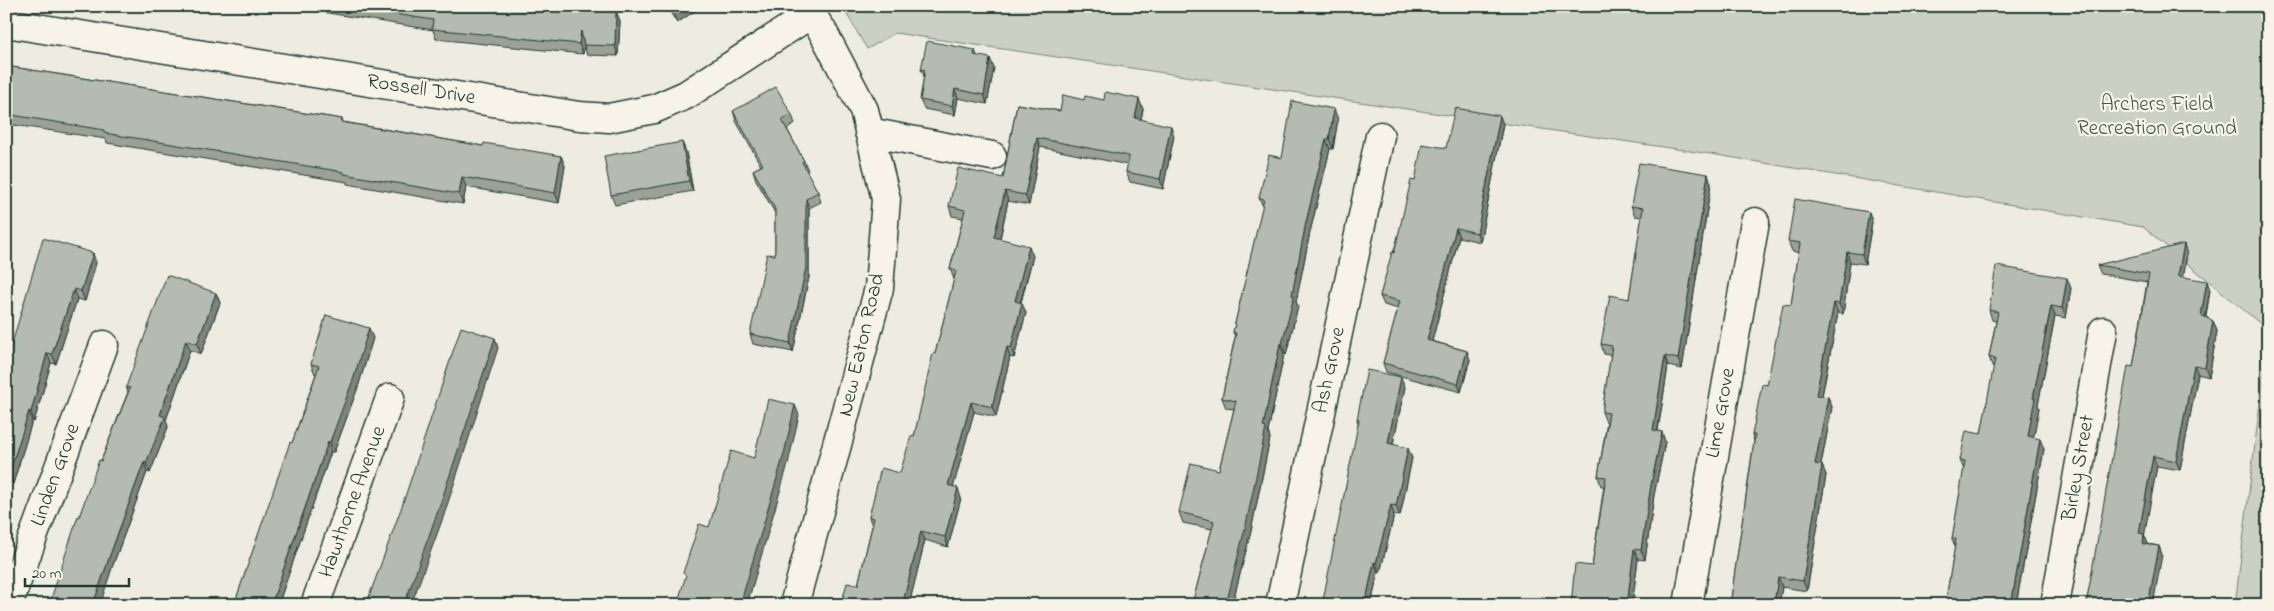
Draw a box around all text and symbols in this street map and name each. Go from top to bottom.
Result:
street label: Rossell Drive [365,67,478,113]
park label: Archers Field Recreation Ground [2077,90,2237,144]
street label: New Eaton Road [831,270,893,419]
street label: Ash Grove [1306,323,1354,416]
street label: Lime Grove [1698,365,1744,461]
street label: Birley Street [2055,413,2105,525]
street label: Linden Grove [24,419,89,531]
street label: Hawthorne Avenue [312,421,395,582]
scale bar [25,556,129,588]
text: 20 m [32,563,62,585]

